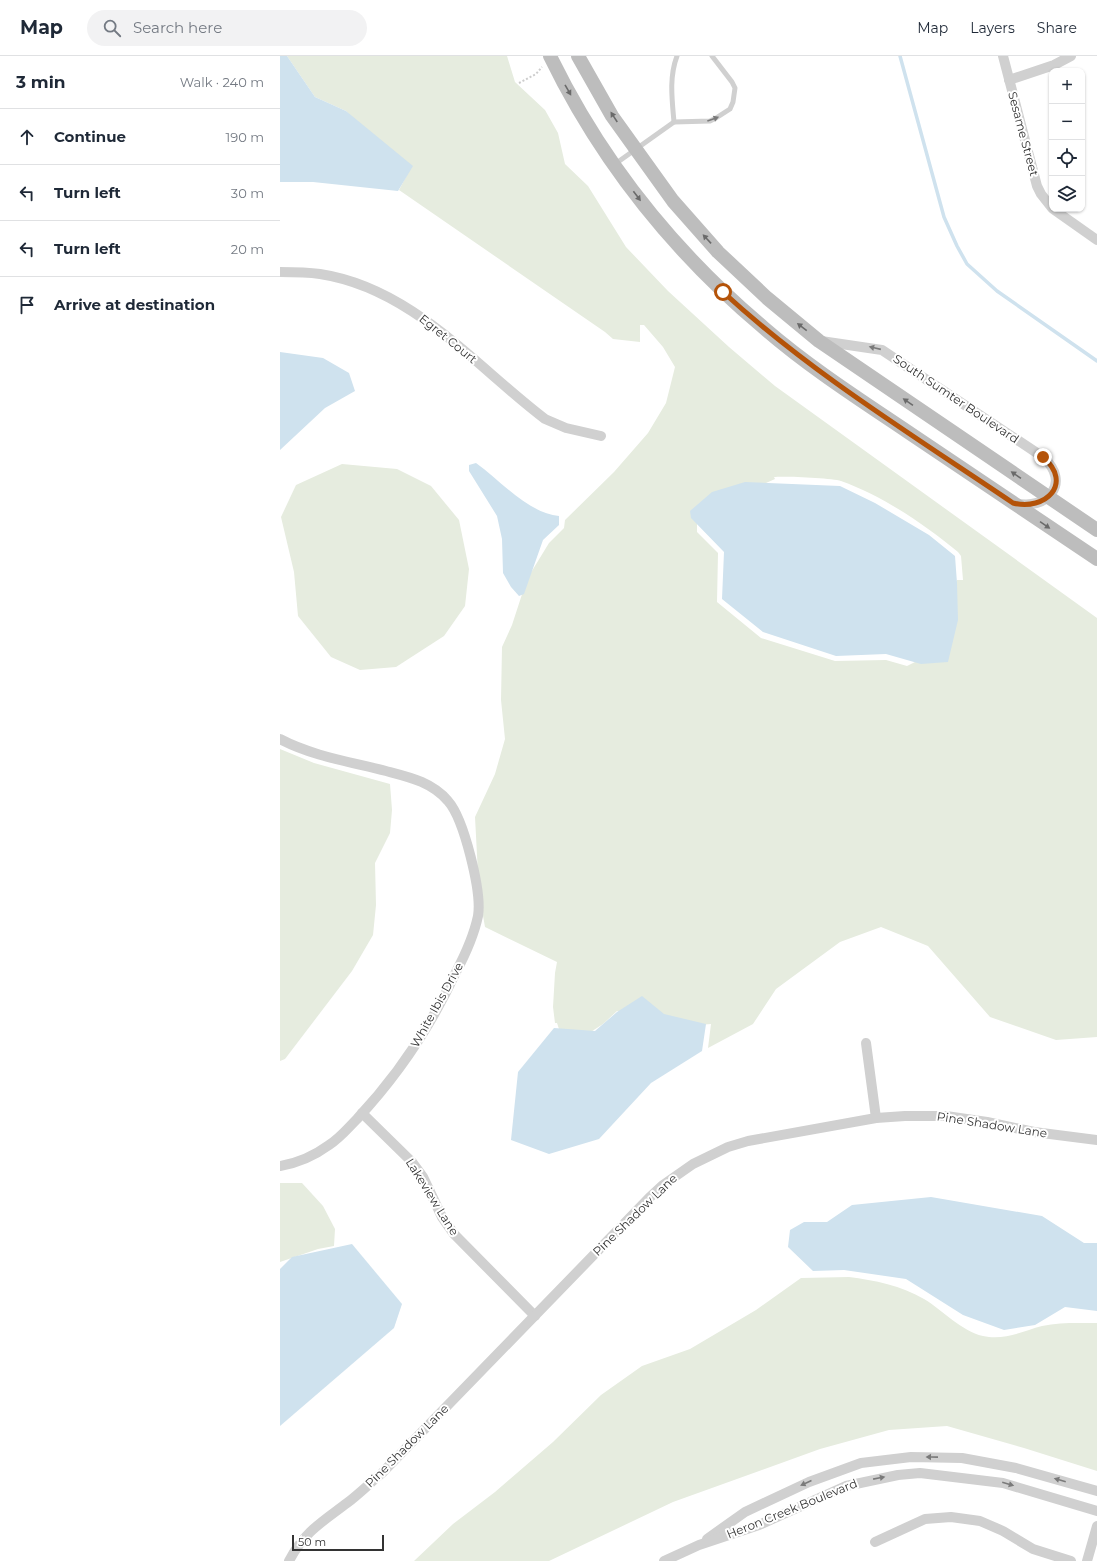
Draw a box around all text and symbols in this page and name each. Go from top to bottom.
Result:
search box [87,10,367,46]
text: Map [20,16,63,39]
icon: search [101,17,123,39]
text: Search here [133,18,222,37]
text: Map [917,19,948,37]
text: Layers [970,19,1015,37]
text: Share [1037,19,1077,37]
map controls [1049,68,1085,212]
button: + [1049,68,1085,104]
text: 3 min [16,72,66,92]
text: Walk · 240 m [180,74,264,90]
one-way arrow [565,84,572,96]
street label: Sesame Street [1005,90,1042,178]
button: − [1049,104,1085,140]
one-way arrow [610,111,617,123]
one-way arrow [707,115,719,121]
icon: ahead [16,126,38,148]
text: Continue [54,127,126,146]
text: 190 m [226,129,264,145]
button: locate [1049,140,1085,176]
button: layers [1049,176,1085,212]
icon: left [16,182,38,204]
text: Turn left [54,183,121,202]
text: 30 m [231,185,264,201]
one-way arrow [633,190,641,201]
one-way arrow [702,234,711,244]
icon: left [16,238,38,260]
text: Turn left [54,239,121,258]
text: 20 m [231,241,264,257]
route start [714,283,732,301]
icon: arrive [16,294,38,316]
text: Arrive at destination [54,295,215,314]
street label: Egret Court [416,311,480,366]
one-way arrow [796,323,807,332]
one-way arrow [869,344,881,350]
street label: South Sumter Boulevard [891,351,1022,446]
one-way arrow [903,398,914,406]
route end [1034,448,1052,466]
one-way arrow [1011,471,1021,479]
one-way arrow [1040,521,1051,529]
street label: White Ibis Drive [407,960,466,1050]
street label: Pine Shadow Lane [936,1108,1048,1141]
street label: Lakeview Lane [403,1155,462,1238]
street label: Pine Shadow Lane [589,1170,680,1259]
street label: Pine Shadow Lane [362,1401,451,1490]
one-way arrow [925,1454,938,1460]
street label: Heron Creek Boulevard [724,1475,859,1542]
one-way arrow [873,1475,886,1481]
one-way arrow [1053,1477,1065,1483]
one-way arrow [800,1481,812,1487]
one-way arrow [1002,1482,1015,1488]
scale bar [292,1533,384,1552]
text: 50 m [298,1535,326,1549]

